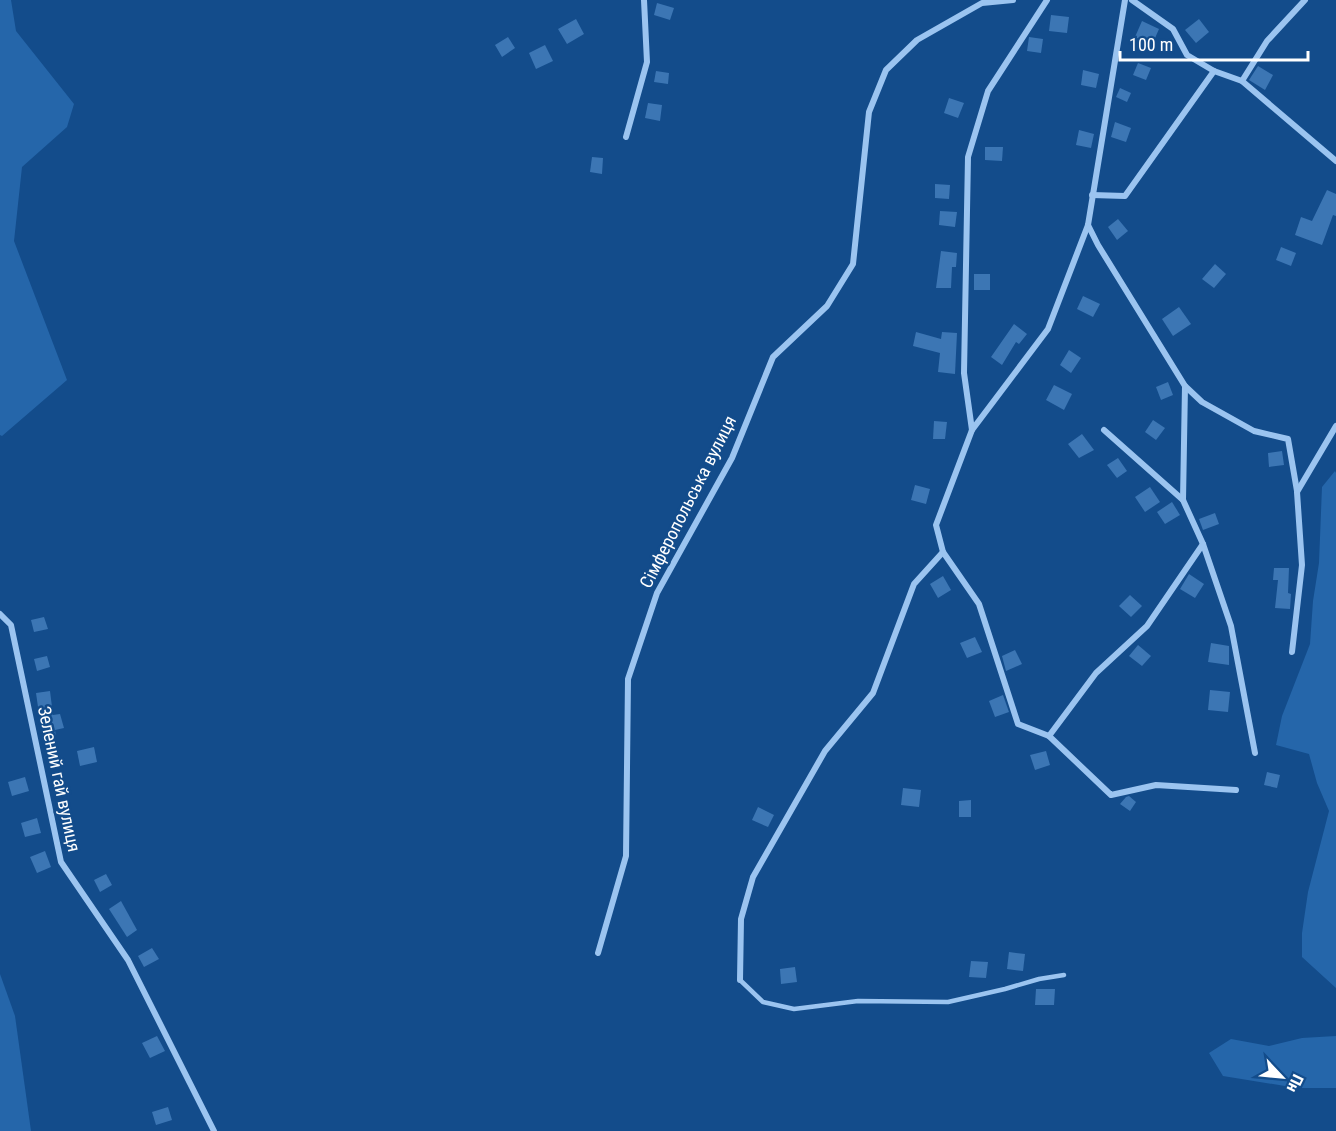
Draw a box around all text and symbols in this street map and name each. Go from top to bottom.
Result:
scale bar [1120,24,1308,62]
text: 100 m [1129,34,1173,55]
street label: Сімферопольська вулиця [635,412,740,591]
street label: Зелений гай вулиця [34,704,85,854]
north arrow [1252,1047,1312,1107]
text: Пн [1283,1071,1307,1096]

